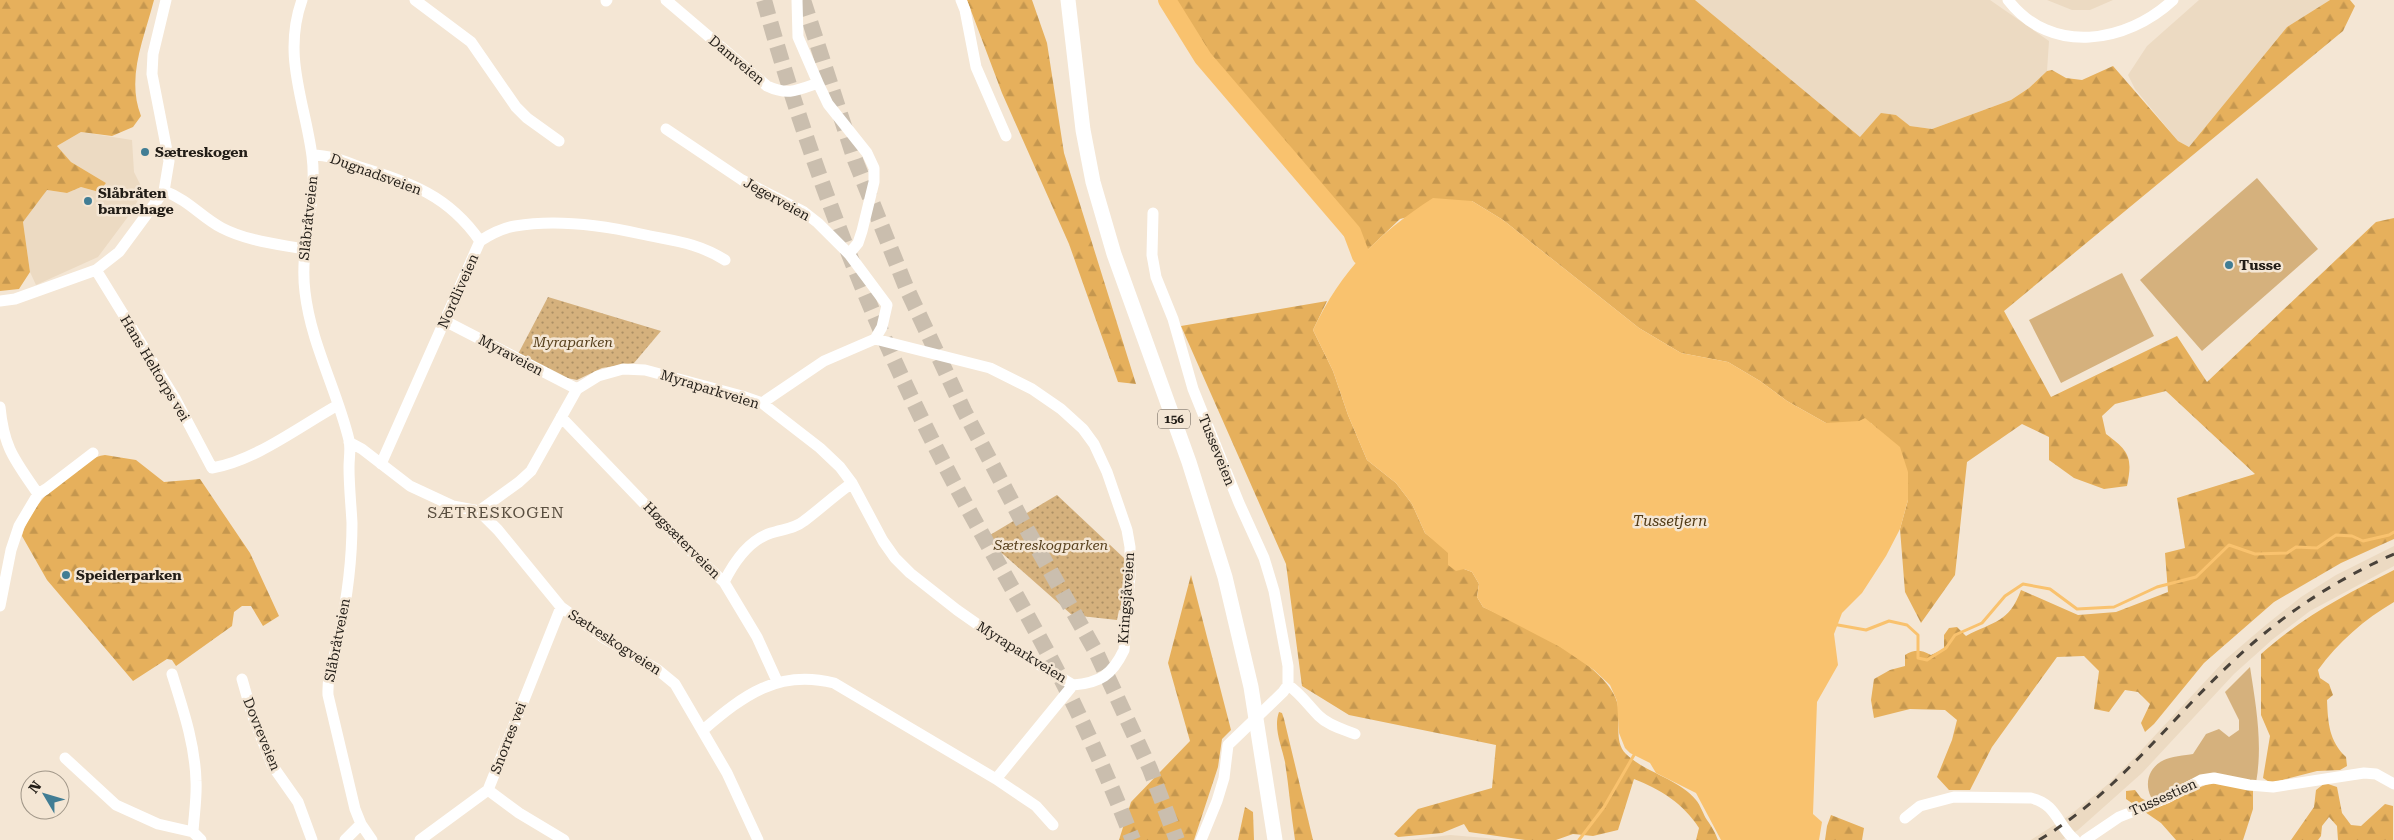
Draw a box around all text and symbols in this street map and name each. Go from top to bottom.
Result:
street label: Damveien [706,32,768,88]
place label: Sætreskogen [155,144,249,160]
marker: Sætreskogen [139,146,151,158]
street label: Dugnadsveien [328,150,424,198]
street label: Jegerveien [741,174,813,224]
street label: Slåbråtveien [296,175,320,261]
place label: Slåbråten barnehage [98,185,174,217]
marker: Slåbråten barnehage [82,195,94,207]
street label: Nordliveien [434,251,482,331]
place label: Tusse [2239,257,2281,273]
marker: Tusse [2223,259,2235,271]
street label: Hans Heltorps vei [117,312,193,424]
street label: Myraveien [476,331,546,379]
park label: Myraparken [532,334,613,350]
street label: Myraparkveien [659,366,761,412]
road number: 156 [1158,409,1190,428]
street label: Tusseveien [1195,412,1239,488]
street label: Høgsæterveien [640,498,724,582]
district label: SÆTRESKOGEN [427,503,565,522]
water label: Tussetjern [1633,512,1707,530]
park label: Sætreskogparken [993,537,1109,553]
street label: Kringsjåveien [1115,552,1137,644]
place label: Speiderparken [76,567,182,583]
marker: Speiderparken [60,569,72,581]
street label: Slåbråtveien [321,597,353,683]
street label: Sætreskogveien [566,606,664,678]
street label: Myraparkveien [974,618,1070,686]
street label: Dovreveien [240,695,284,773]
street label: Snorres vei [487,699,529,776]
north arrow [20,770,70,820]
street label: Tussestien [2127,775,2199,819]
text: N [25,778,45,796]

